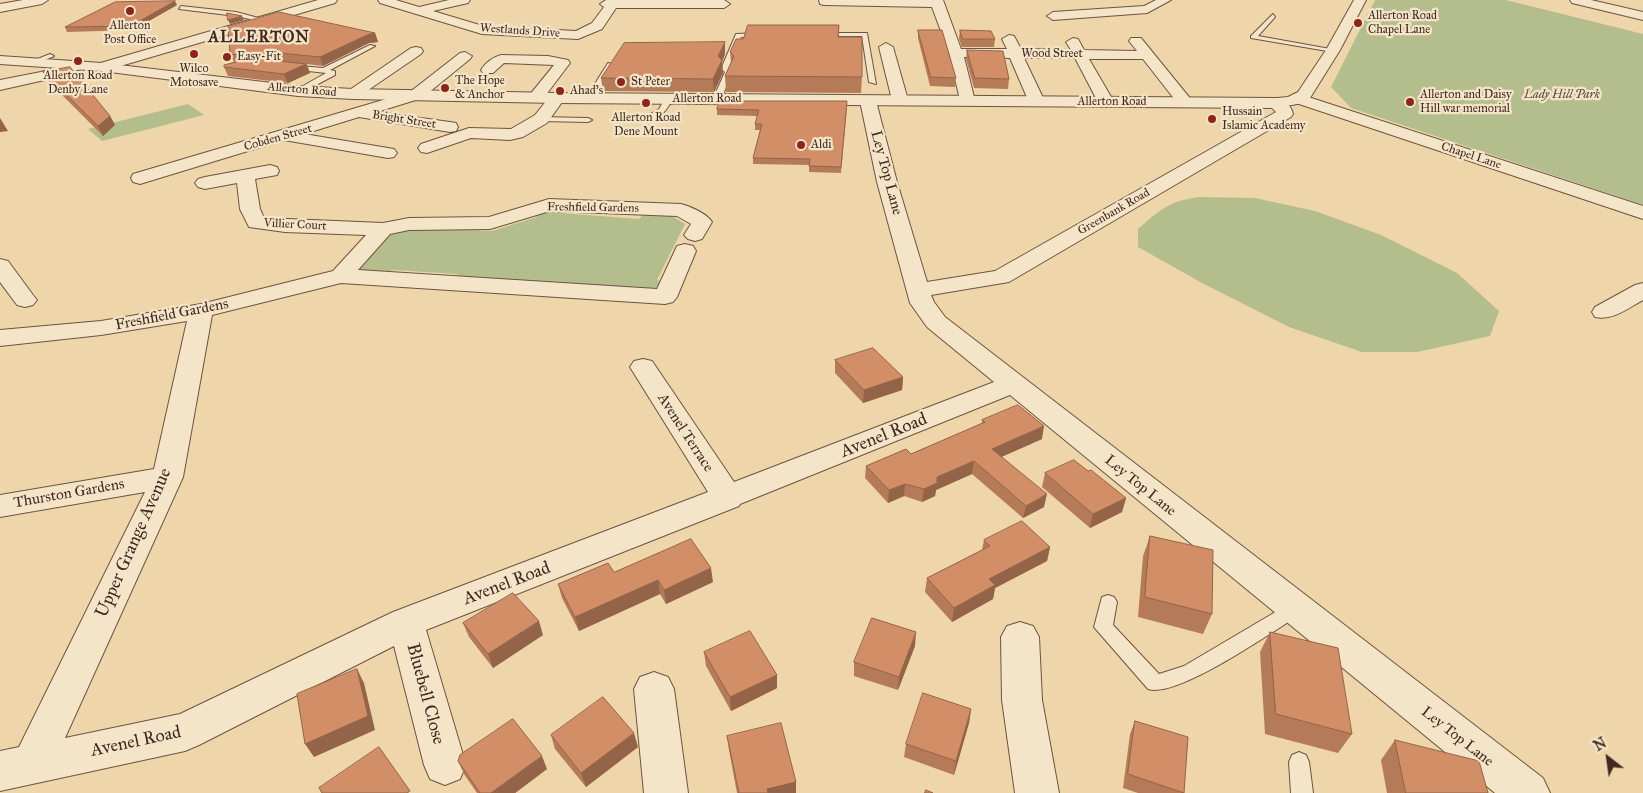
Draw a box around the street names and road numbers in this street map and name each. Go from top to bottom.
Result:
street label: Westlands Drive [480,21,560,41]
street label: Wood Street [1021,47,1083,61]
street label: Allerton Road [267,80,337,100]
street label: Allerton Road [672,92,742,106]
street label: Allerton Road [1077,95,1147,109]
street label: Bright Street [371,108,437,132]
street label: Cobden Street [242,121,314,155]
street label: Ley Top Lane [866,129,906,217]
street label: Chapel Lane [1439,140,1503,172]
street label: Greenbank Road [1075,186,1153,238]
street label: Freshfield Gardens [547,200,639,216]
street label: Villier Court [263,216,327,234]
street label: Freshfield Gardens [114,295,230,335]
street label: Avenel Terrace [653,390,717,476]
street label: Avenel Road [837,409,931,463]
street label: Ley Top Lane [1101,452,1179,520]
street label: Upper Grange Avenue [91,465,177,621]
street label: Thurston Gardens [12,475,126,513]
street label: Avenel Road [460,557,554,611]
street label: Bluebell Close [401,641,449,747]
street label: Ley Top Lane [1417,703,1497,771]
street label: Avenel Road [89,722,183,762]

